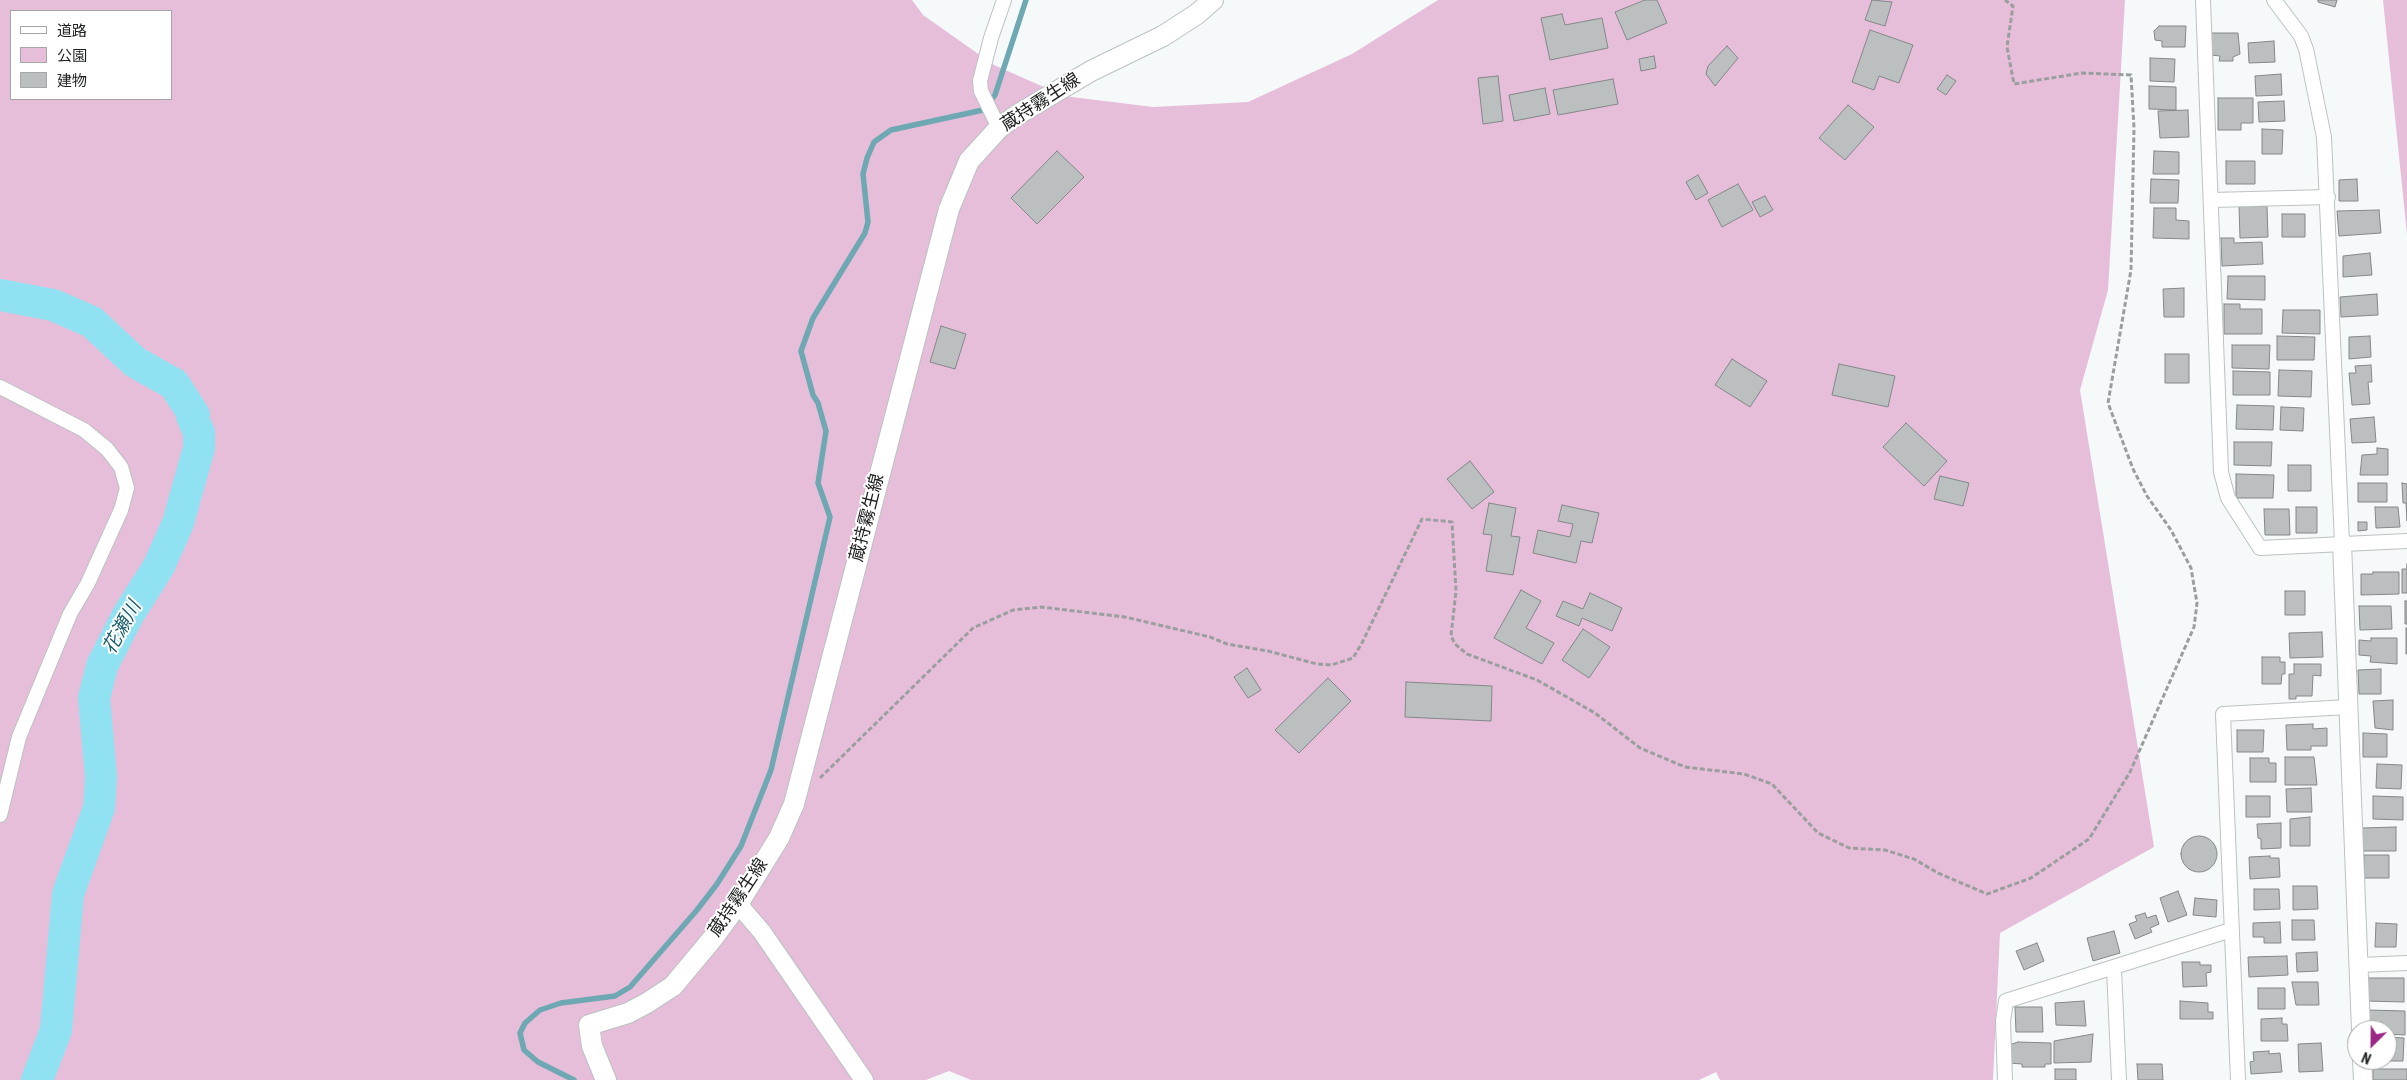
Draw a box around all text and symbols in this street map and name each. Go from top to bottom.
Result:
legend [10,10,172,100]
text: 道路 [57,22,87,40]
text: 公園 [57,47,87,65]
street label: 蔵持霧生線 [997,69,1085,137]
text: 建物 [57,72,87,90]
street label: 蔵持霧生線 [847,472,889,564]
water label: 花瀬川 [99,598,147,658]
street label: 蔵持霧生線 [705,855,773,941]
north arrow [2347,1020,2397,1070]
text: N [2359,1049,2374,1067]

